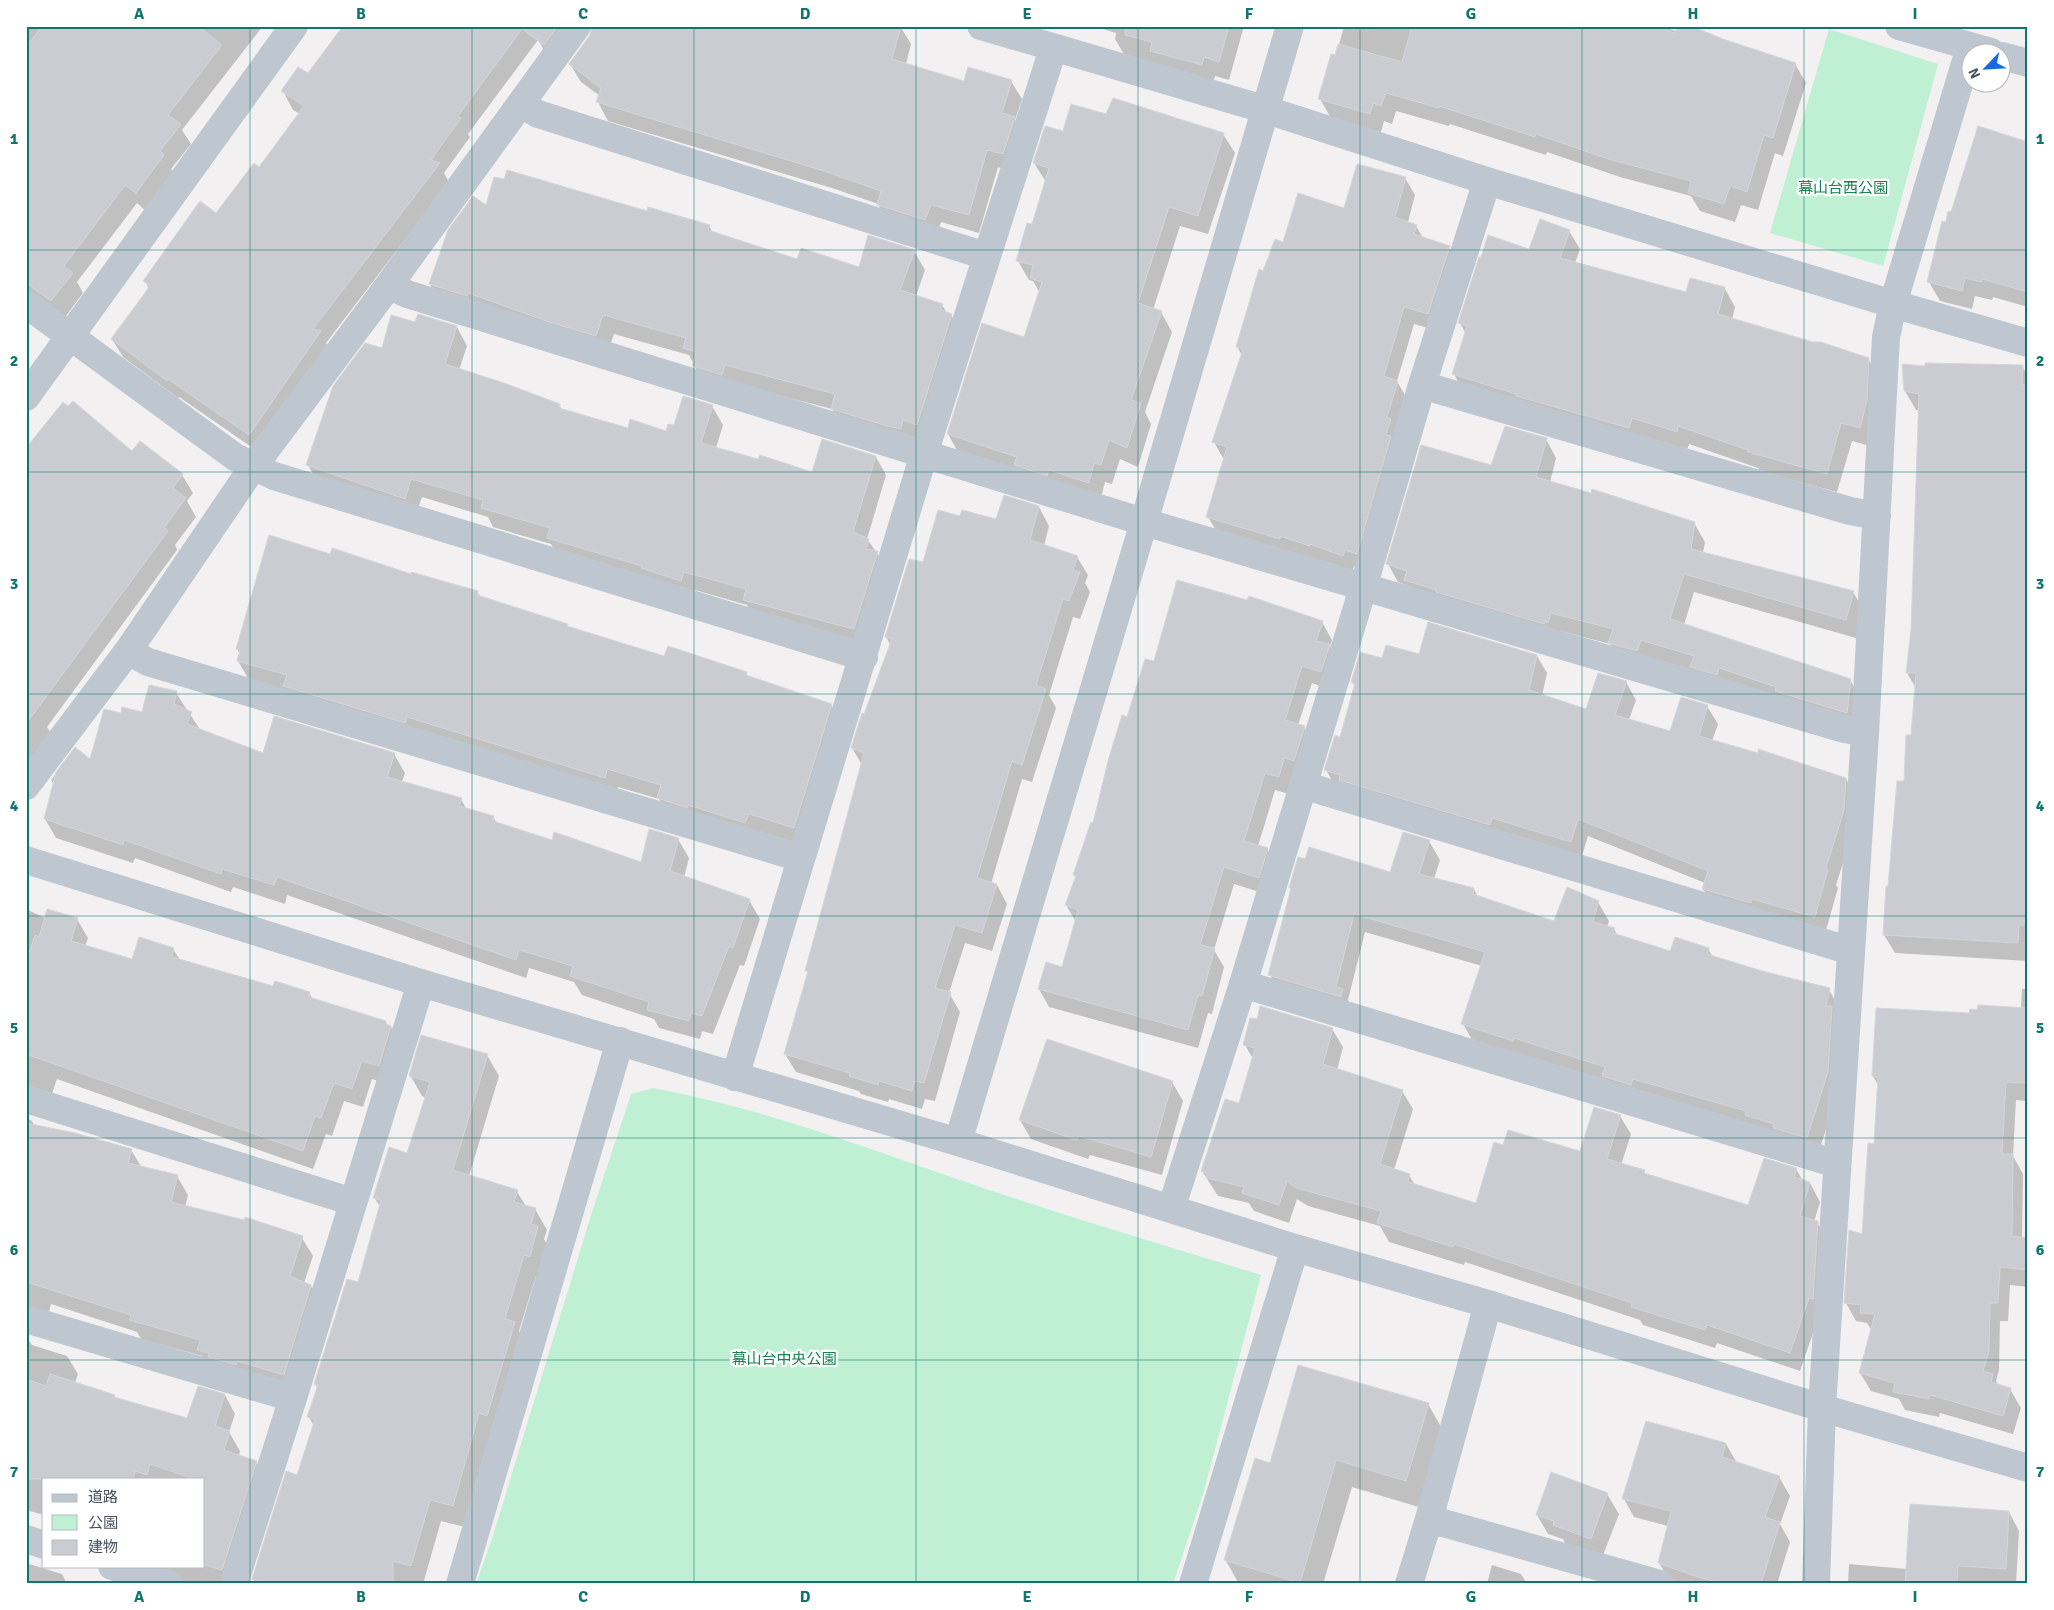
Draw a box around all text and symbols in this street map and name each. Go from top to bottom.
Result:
text: A [134,4,145,24]
text: B [356,4,366,24]
text: C [578,4,588,24]
text: D [800,4,811,24]
text: E [1022,4,1032,24]
text: F [1245,4,1254,24]
text: G [1466,4,1476,24]
text: H [1688,4,1698,24]
text: I [1912,4,1918,24]
north arrow [1962,42,2012,92]
text: N [1965,65,1984,81]
text: 1 [10,129,19,149]
text: 1 [2036,129,2045,149]
park label: 幕山台西公園 [1798,179,1888,197]
text: 2 [10,351,18,371]
text: 2 [2036,351,2044,371]
text: 3 [10,574,18,594]
text: 3 [2036,574,2044,594]
text: 4 [10,796,19,816]
text: 4 [2036,796,2045,816]
text: 5 [10,1018,18,1038]
text: 5 [2036,1018,2044,1038]
text: 6 [10,1240,19,1260]
text: 6 [2036,1240,2045,1260]
park label: 幕山台中央公園 [731,1350,837,1368]
text: 7 [10,1462,19,1482]
text: 7 [2036,1462,2045,1482]
legend [42,1478,205,1568]
text: 道路 [88,1488,118,1506]
text: 公園 [88,1514,118,1532]
text: 建物 [88,1538,118,1556]
text: A [134,1587,145,1607]
text: B [356,1587,366,1607]
text: C [578,1587,588,1607]
text: D [800,1587,811,1607]
text: E [1022,1587,1032,1607]
text: F [1245,1587,1254,1607]
text: G [1466,1587,1476,1607]
text: H [1688,1587,1698,1607]
text: I [1912,1587,1918,1607]

